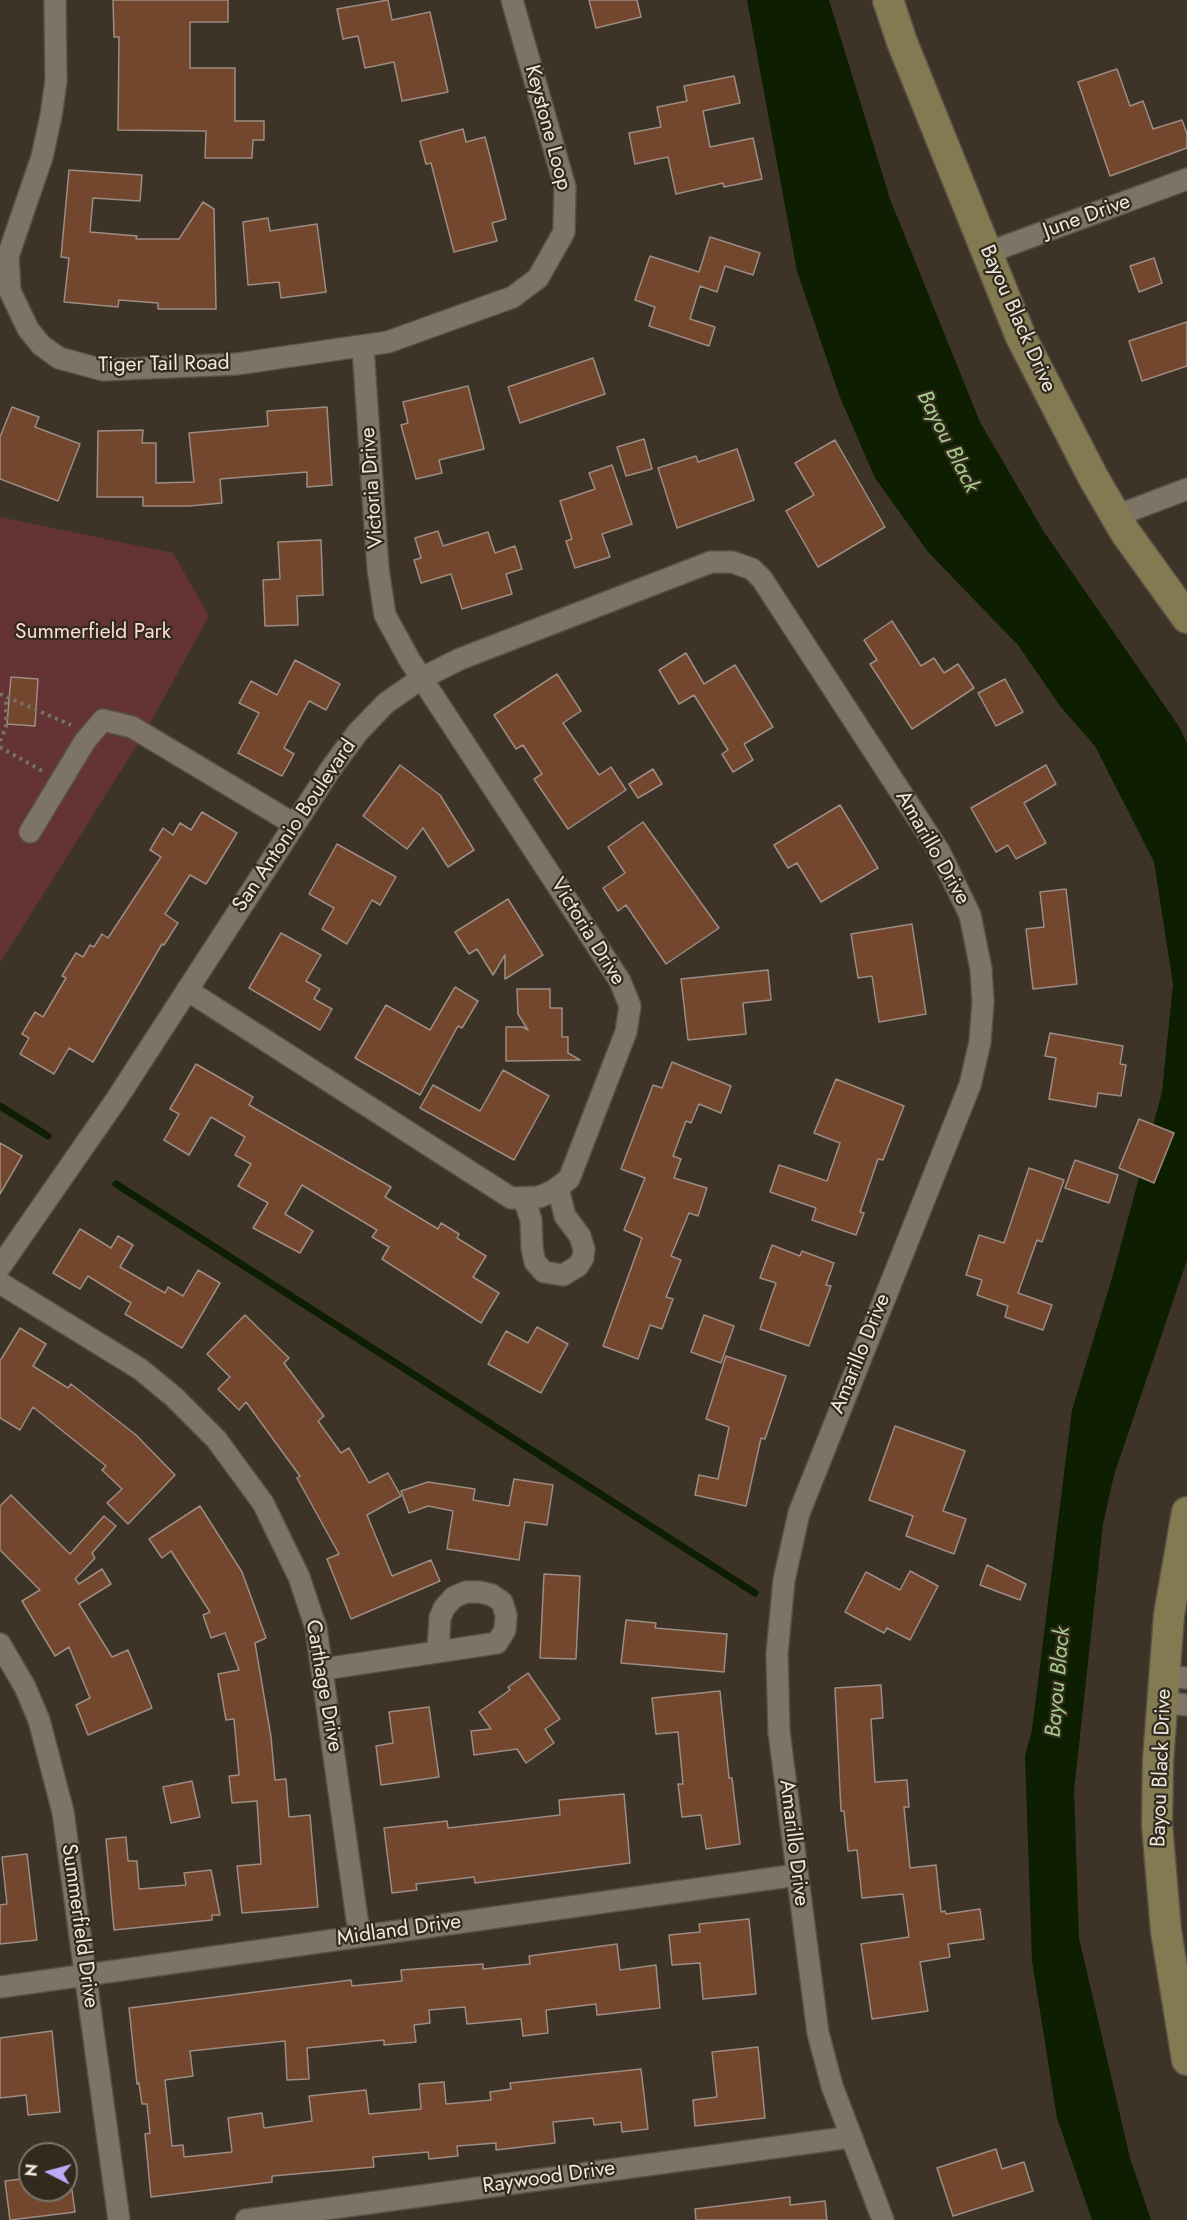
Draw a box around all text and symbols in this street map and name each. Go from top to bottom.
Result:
street label: Keystone Loop [518,63,576,193]
street label: June Drive [1040,190,1134,244]
street label: Bayou Black Drive [973,242,1061,396]
street label: Tiger Tail Road [98,351,230,379]
water label: Bayou Black [910,387,984,497]
street label: Victoria Drive [356,426,390,550]
park label: Summerfield Park [15,620,171,646]
street label: San Antonio Boulevard [228,735,362,917]
street label: Amarillo Drive [889,787,975,909]
street label: Victoria Drive [544,874,630,990]
street label: Amarillo Drive [826,1290,896,1418]
street label: Carthage Drive [299,1618,347,1754]
water label: Bayou Black [1041,1626,1077,1738]
street label: Bayou Black Drive [1147,1688,1177,1848]
street label: Amarillo Drive [773,1778,813,1908]
street label: Summerfield Drive [55,1842,103,2010]
street label: Midland Drive [335,1910,463,1952]
north arrow [18,2142,78,2202]
street label: Raywood Drive [481,2156,617,2200]
text: N [19,2163,44,2178]

